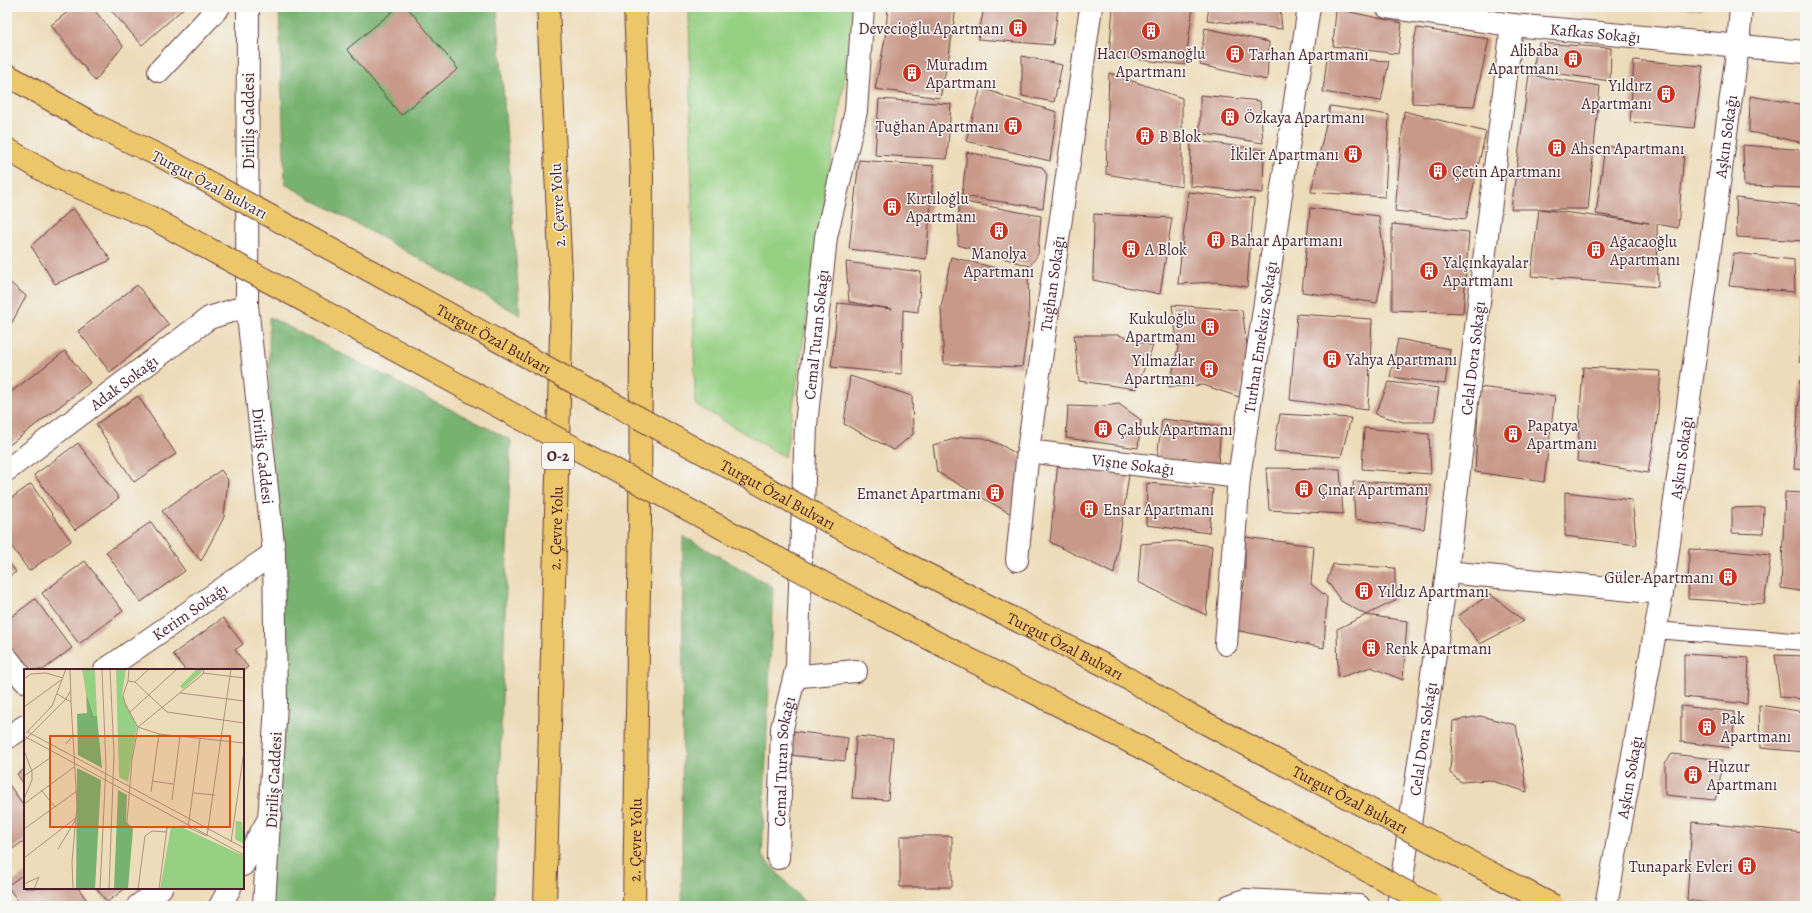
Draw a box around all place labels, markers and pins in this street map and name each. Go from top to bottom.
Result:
building icon: Devecioğlu Apartmanı [1007,17,1029,39]
place label: Devecioğlu Apartmanı [858,18,1004,40]
building icon: Hacı Osmanoğlu Apartmanı [1140,20,1162,42]
place label: Alibaba Apartmanı [1488,40,1560,80]
place label: Hacı Osmanoğlu Apartmanı [1096,43,1206,83]
building icon: Tarhan Apartmanı [1224,43,1246,65]
place label: Tarhan Apartmanı [1249,44,1369,66]
building icon: Alibaba Apartmanı [1562,48,1584,70]
place label: Muradım Apartmanı [925,54,996,94]
building icon: Muradım Apartmanı [901,62,923,84]
place label: Yıldırz Apartmanı [1581,75,1652,115]
building icon: Yıldırz Apartmanı [1655,83,1677,105]
building icon: Özkaya Apartmanı [1219,106,1241,128]
place label: Özkaya Apartmanı [1244,107,1365,129]
building icon: Tuğhan Apartmanı [1002,115,1024,137]
place label: Tuğhan Apartmanı [876,116,999,138]
building icon: B Blok [1134,125,1156,147]
place label: B Blok [1159,126,1201,148]
building icon: Ahsen Apartmanı [1546,137,1568,159]
place label: Ahsen Apartmanı [1570,138,1685,160]
building icon: İkiler Apartmanı [1342,143,1364,165]
place label: İkiler Apartmanı [1230,144,1339,166]
building icon: Çetin Apartmanı [1427,160,1449,182]
place label: Çetin Apartmanı [1452,161,1561,183]
place label: Kırtıloğlu Apartmanı [905,188,976,228]
building icon: Kırtıloğlu Apartmanı [881,196,903,218]
building icon: Manolya Apartmanı [988,220,1010,242]
building icon: Bahar Apartmanı [1205,229,1227,251]
place label: Bahar Apartmanı [1230,230,1343,252]
place label: Ağacaoğlu Apartmanı [1609,231,1680,271]
building icon: A Blok [1120,238,1142,260]
place label: A Blok [1144,239,1187,261]
building icon: Ağacaoğlu Apartmanı [1585,239,1607,261]
place label: Manolya Apartmanı [963,243,1034,283]
place label: Yalçınkayalar Apartmanı [1442,252,1529,292]
building icon: Yalçınkayalar Apartmanı [1418,260,1440,282]
place label: Kukuloğlu Apartmanı [1125,308,1196,348]
building icon: Kukuloğlu Apartmanı [1199,316,1221,338]
building icon: Yahya Apartmanı [1321,348,1343,370]
place label: Yahya Apartmanı [1345,349,1457,371]
place label: Yılmazlar Apartmanı [1124,350,1195,390]
building icon: Yılmazlar Apartmanı [1198,358,1220,380]
place label: Papatya Apartmanı [1526,415,1597,455]
building icon: Çabuk Apartmanı [1092,418,1114,440]
place label: Çabuk Apartmanı [1117,419,1233,441]
building icon: Papatya Apartmanı [1502,423,1524,445]
building icon: Çınar Apartmanı [1293,478,1315,500]
place label: Çınar Apartmanı [1318,479,1428,501]
building icon: Emanet Apartmanı [984,482,1006,504]
place label: Emanet Apartmanı [856,483,981,505]
building icon: Ensar Apartmanı [1078,498,1100,520]
place label: Ensar Apartmanı [1103,499,1214,521]
building icon: Güler Apartmanı [1717,566,1739,588]
place label: Güler Apartmanı [1604,567,1714,589]
building icon: Yıldız Apartmanı [1353,580,1375,602]
place label: Yıldız Apartmanı [1377,581,1489,603]
building icon: Renk Apartmanı [1360,637,1382,659]
place label: Renk Apartmanı [1385,638,1492,660]
place label: Pak Apartmanı [1720,708,1791,748]
building icon: Pak Apartmanı [1696,716,1718,738]
place label: Huzur Apartmanı [1706,756,1777,796]
building icon: Huzur Apartmanı [1682,764,1704,786]
building icon: Tunapark Evleri [1736,855,1758,877]
place label: Tunapark Evleri [1629,856,1733,878]

